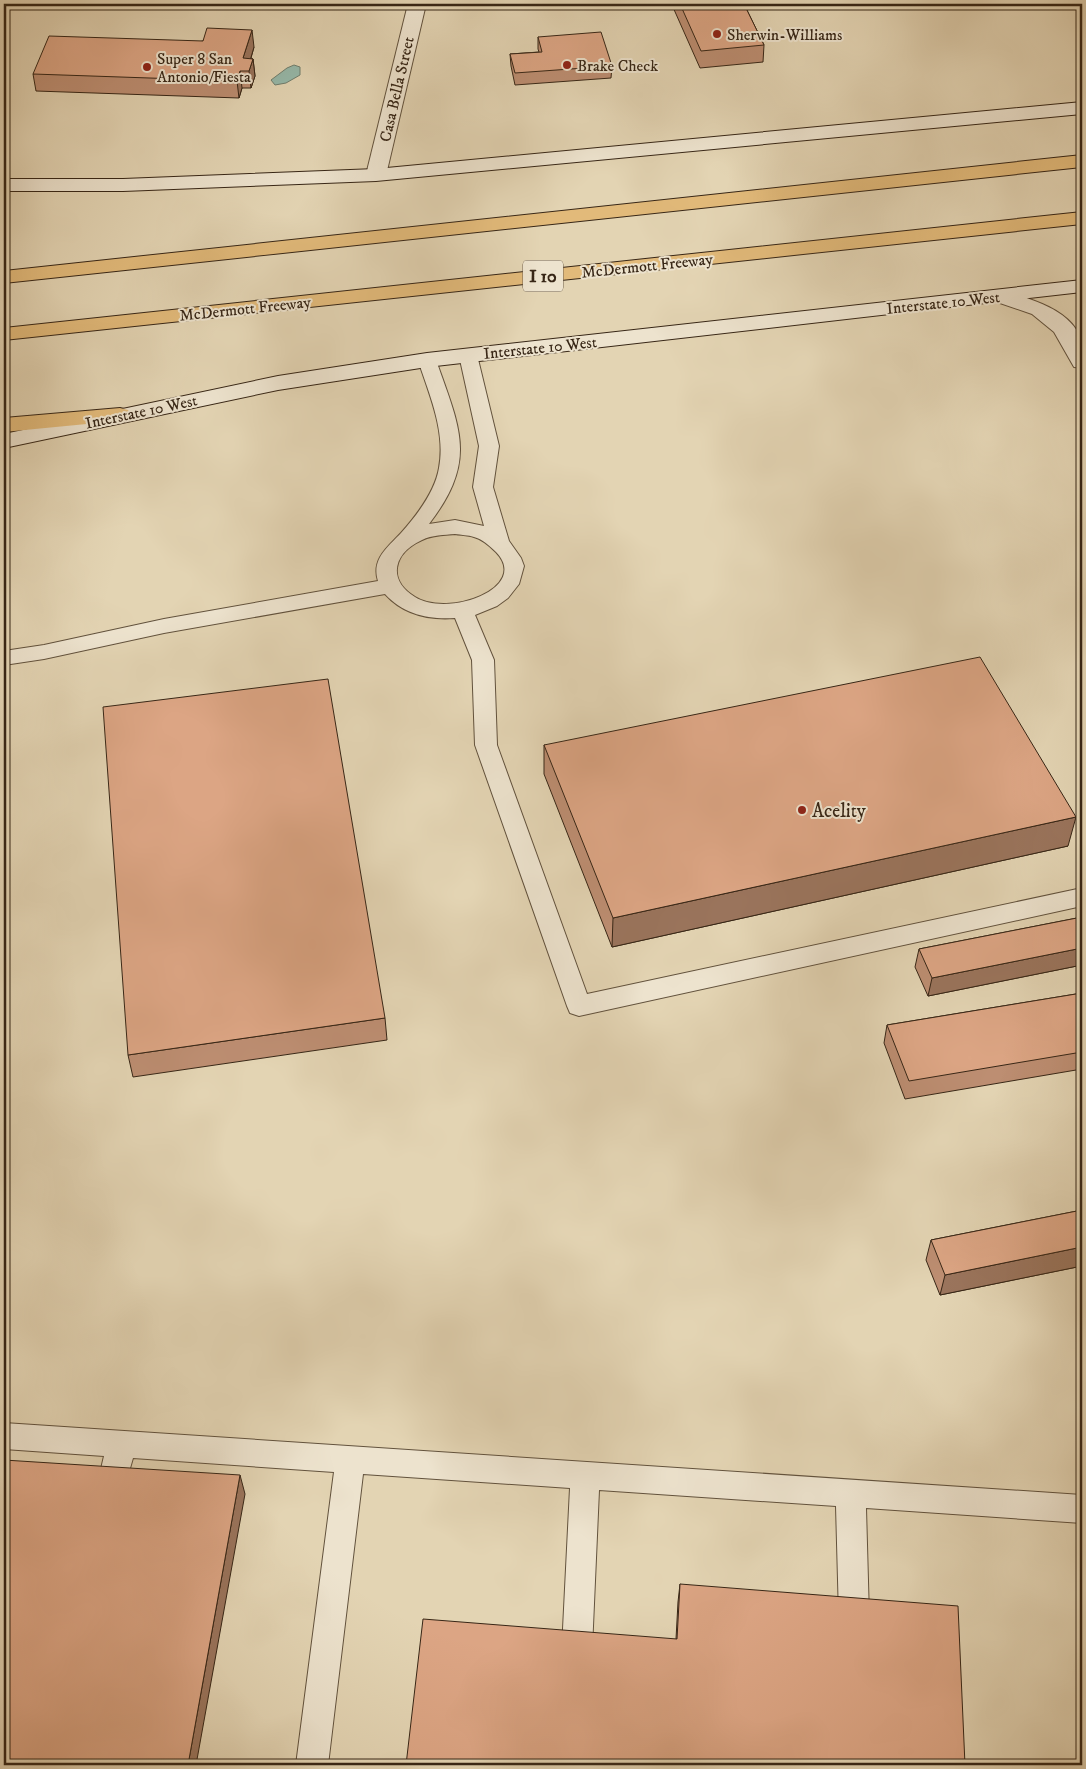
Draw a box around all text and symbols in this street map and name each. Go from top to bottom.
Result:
place label: Sherwin-Williams [727,25,842,45]
marker: Sherwin-Williams [711,28,723,40]
street label: Casa Bella Street [375,35,419,144]
place label: Super 8 San Antonio/Fiesta [157,49,251,87]
place label: Brake Check [577,56,658,76]
marker: Brake Check [561,59,573,71]
marker: Super 8 San Antonio/Fiesta [141,61,153,73]
street label: McDermott Freeway [580,249,714,283]
road number: I 10 [523,260,563,292]
street label: Interstate 10 West [885,287,1001,319]
street label: McDermott Freeway [178,292,312,326]
street label: Interstate 10 West [482,332,598,364]
street label: Interstate 10 West [83,390,199,434]
place label: Acelity [812,800,867,823]
marker: Acelity [796,804,808,816]

